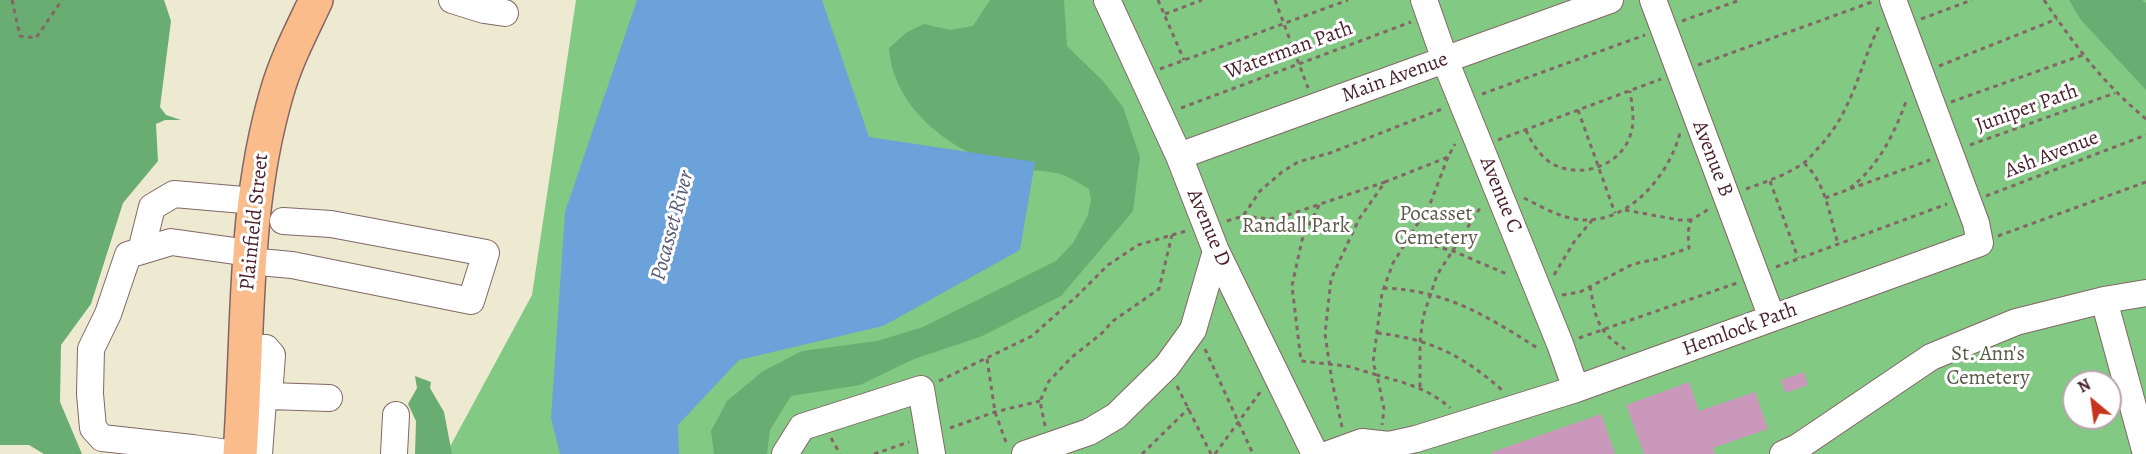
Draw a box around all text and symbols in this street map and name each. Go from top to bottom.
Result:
street label: Waterman Path [1222,16,1356,86]
street label: Main Avenue [1338,47,1452,109]
street label: Juniper Path [1973,79,2081,139]
street label: Avenue B [1686,117,1738,201]
street label: Ash Avenue [2001,126,2103,184]
street label: Plainfield Street [235,152,275,292]
street label: Avenue C [1473,153,1527,237]
water label: Pocasset River [646,168,700,284]
street label: Avenue D [1180,186,1236,270]
park label: Pocasset Cemetery [1394,202,1478,252]
park label: Randall Park [1242,214,1350,240]
street label: Hemlock Path [1679,298,1801,362]
park label: St. Ann's Cemetery [1946,342,2030,392]
north arrow [2062,370,2122,430]
text: N [2074,374,2095,398]

